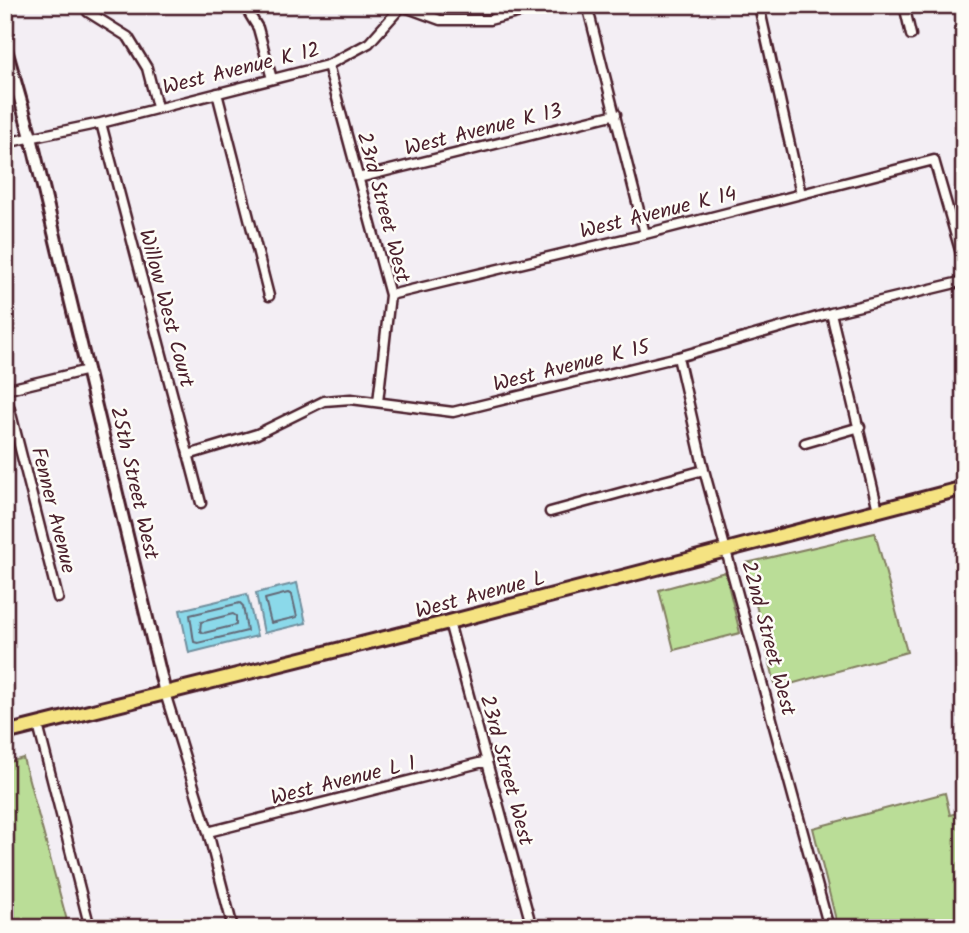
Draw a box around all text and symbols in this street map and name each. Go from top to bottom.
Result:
street label: West Avenue K 12 [159,34,324,105]
street label: West Avenue K 13 [401,95,565,166]
street label: 23rd Street West [347,128,419,287]
street label: West Avenue K 14 [576,178,740,249]
street label: Willow West Court [129,226,203,392]
street label: West Avenue K 15 [490,331,655,402]
street label: 25th Street West [100,404,167,564]
street label: Fenner Avenue [21,444,84,578]
street label: 22nd Street West [731,557,804,720]
street label: West Avenue L [412,562,549,629]
street label: 23rd Street West [470,691,542,850]
street label: West Avenue L 1 [268,748,419,815]

